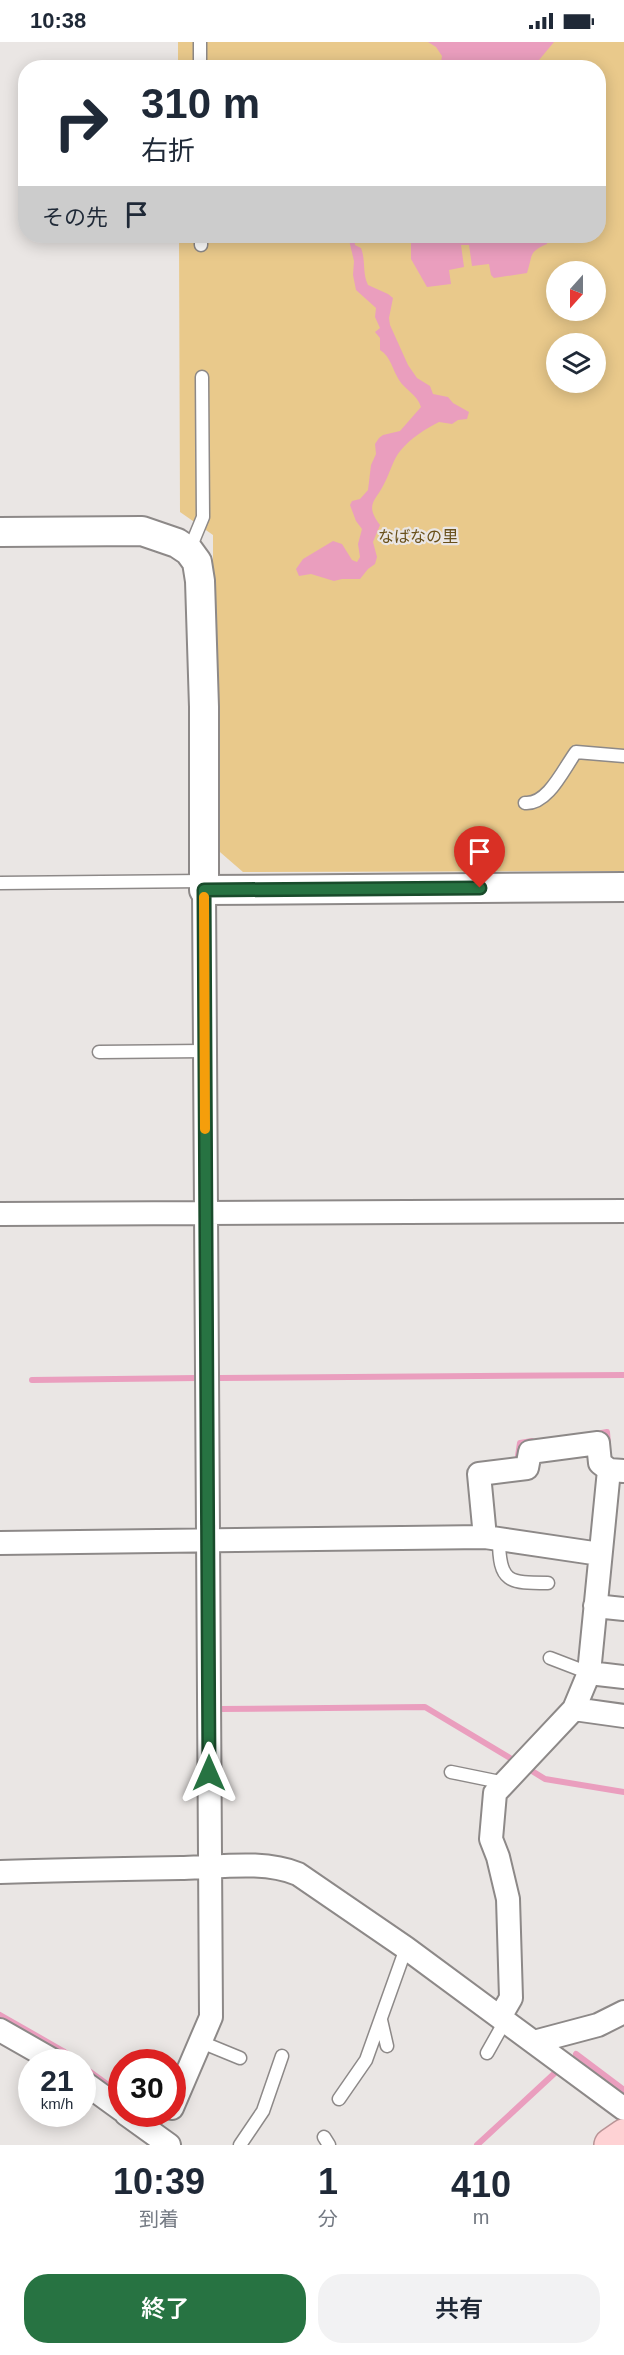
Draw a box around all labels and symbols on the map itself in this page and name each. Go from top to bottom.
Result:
north arrow [546,261,606,321]
park label: なばなの里 [378,528,458,545]
pin [454,826,505,888]
position arrow [177,1741,241,1805]
speed limit sign: 30 [108,2049,186,2127]

